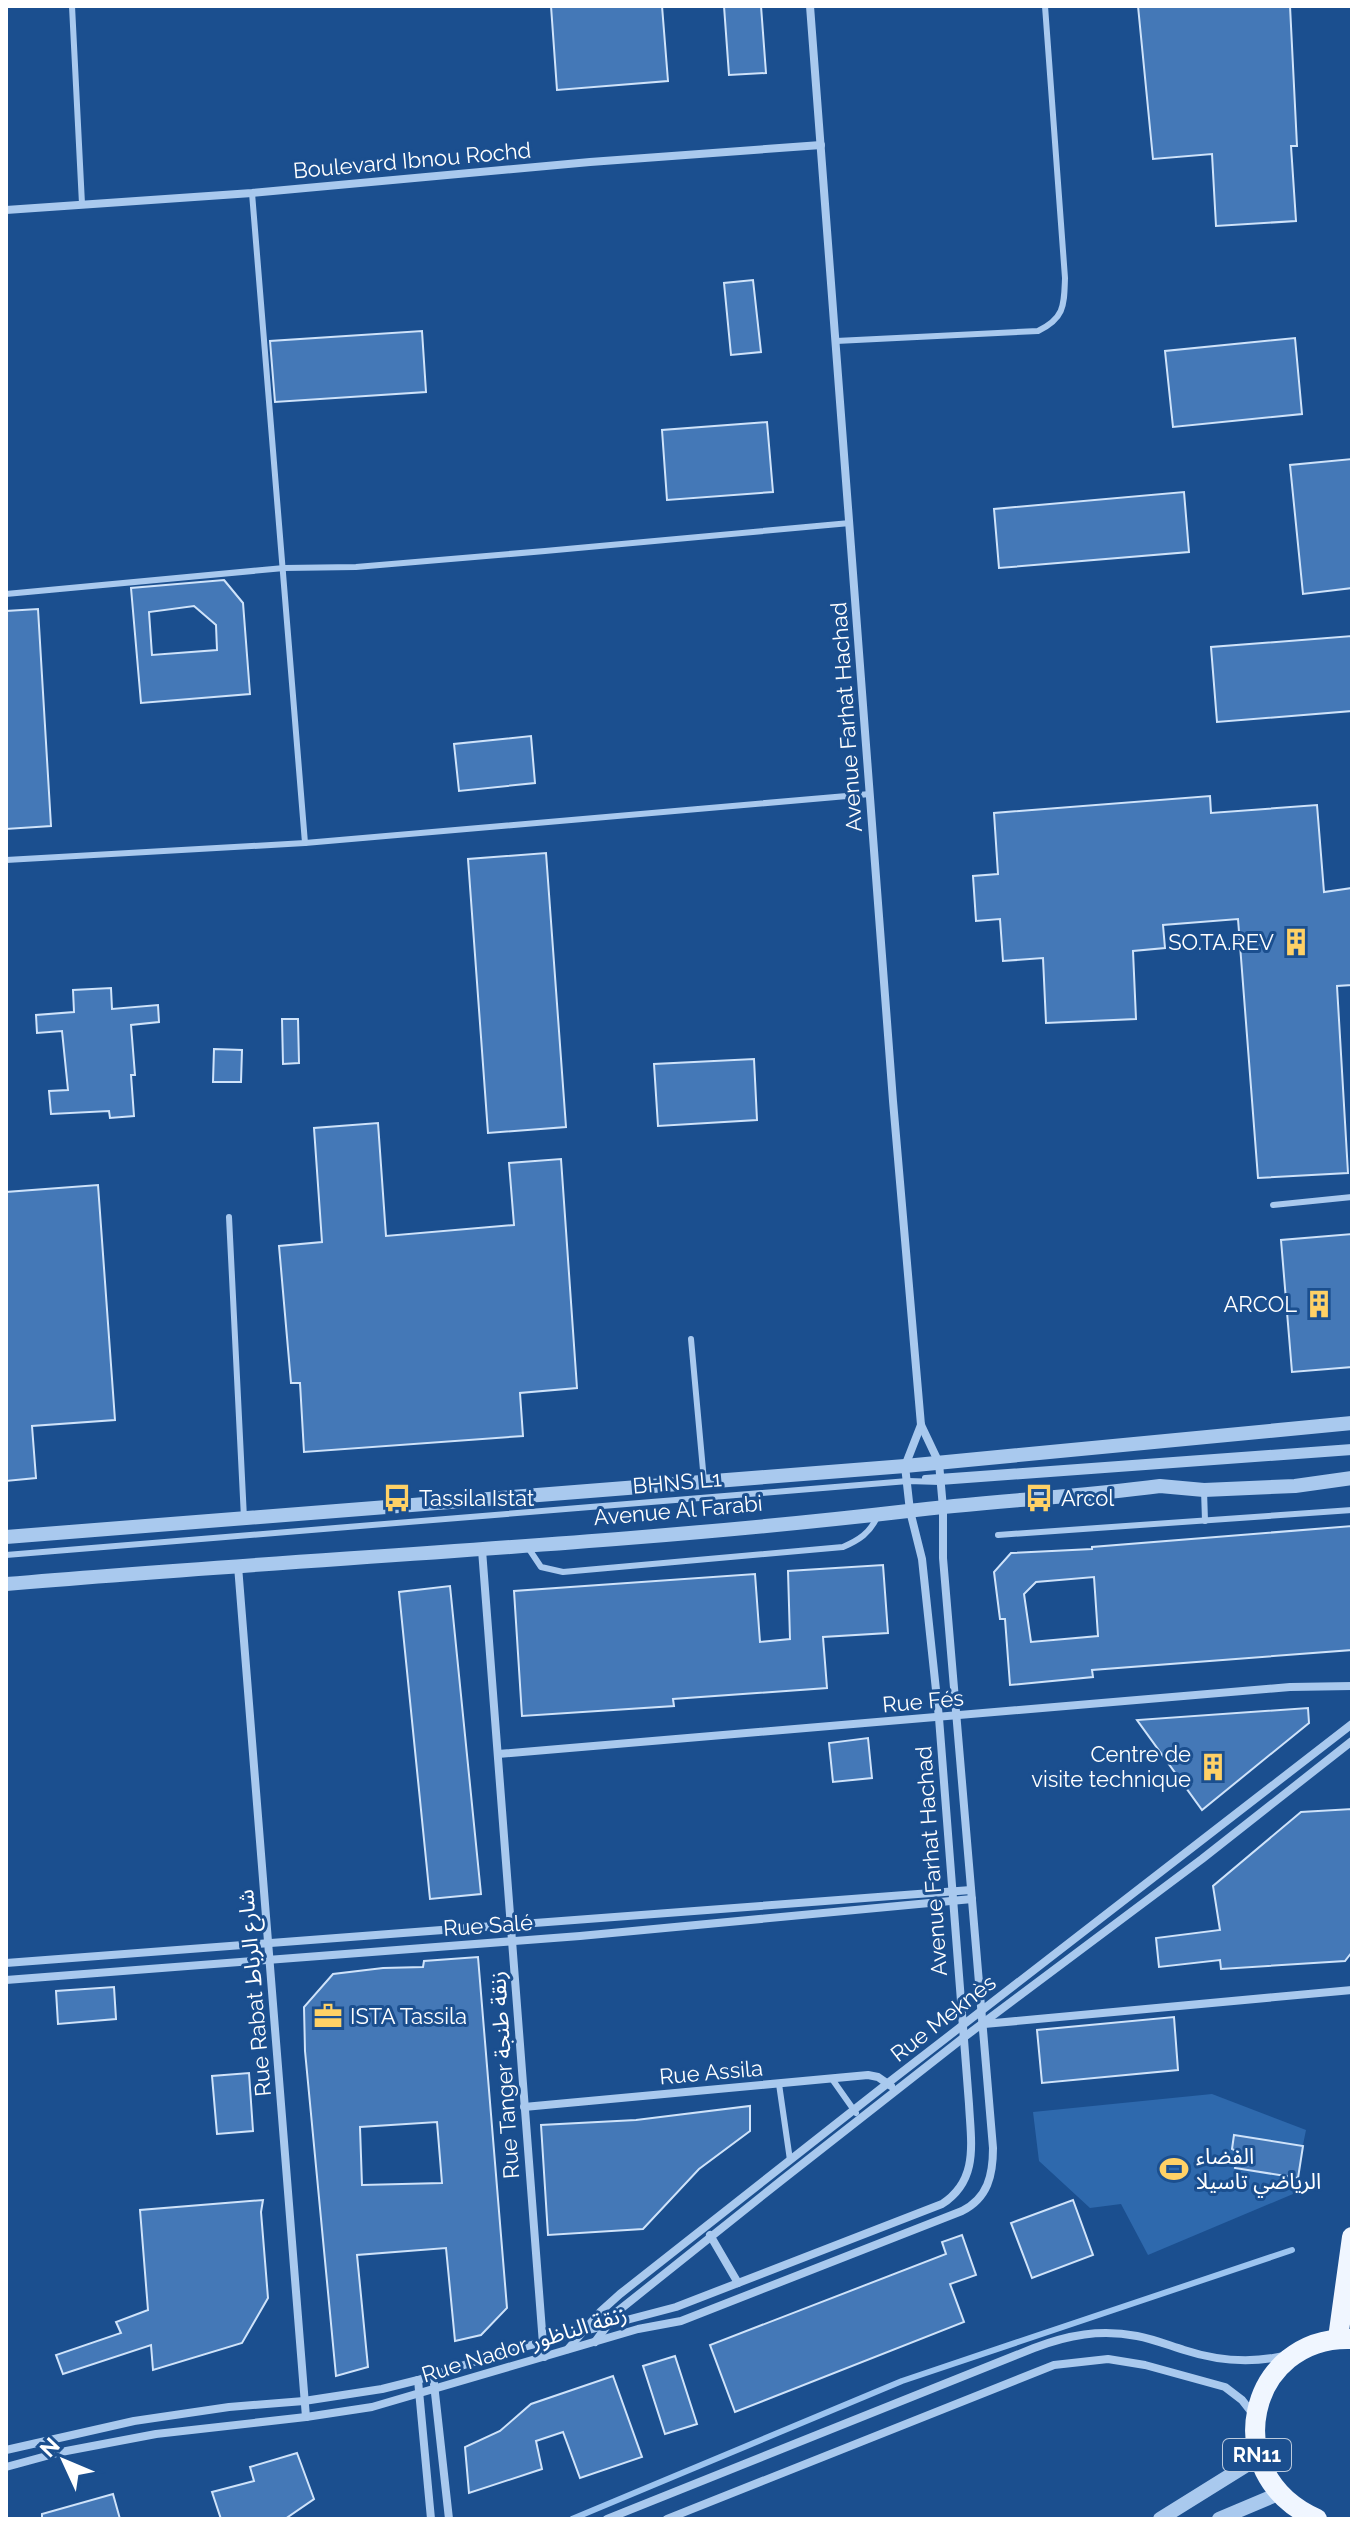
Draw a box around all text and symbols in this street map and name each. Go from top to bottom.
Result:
street label: Boulevard Ibnou Rochd [292,137,532,183]
street label: Avenue Farhat Hachad [825,601,867,833]
building icon: SO.TA.REV [1281,927,1311,957]
place label: SO.TA.REV [1168,929,1274,955]
building icon: ARCOL [1304,1289,1334,1319]
place label: ARCOL [1223,1291,1297,1317]
street label: BHNS L1 [631,1465,723,1499]
bus stop icon: Tassila Istat [382,1483,412,1513]
bus stop icon: Arcol [1024,1483,1054,1513]
place label: Tassila Istat [419,1485,535,1511]
place label: Arcol [1061,1485,1114,1511]
street label: Avenue Al Farabi [592,1490,764,1530]
street label: Rue Fés [881,1684,965,1718]
place label: Centre de visite technique [1031,1741,1191,1792]
street label: Avenue Farhat Hachad [910,1745,952,1977]
building icon: Centre de visite technique [1198,1752,1228,1782]
street label: Rue Rabat شارع الرباط [232,1888,280,2098]
street label: Rue Salé [442,1909,534,1941]
street label: Rue Meknès [885,1969,1001,2067]
street label: Rue Tanger زنقة طنجة [484,1970,525,2180]
office icon: ISTA Tassila [313,2001,343,2031]
place label: ISTA Tassila [350,2003,467,2029]
street label: Rue Assila [658,2055,764,2089]
place label: الفضاء الرياضي تاسيلا [1196,2143,1321,2198]
sports icon: الفضاء الرياضي تاسيلا [1159,2154,1189,2184]
street label: Rue Nador زنقة الناظور [418,2300,630,2389]
north arrow [24,2421,104,2501]
text: N [34,2432,65,2462]
road number: RN11 [1223,2439,1291,2471]

